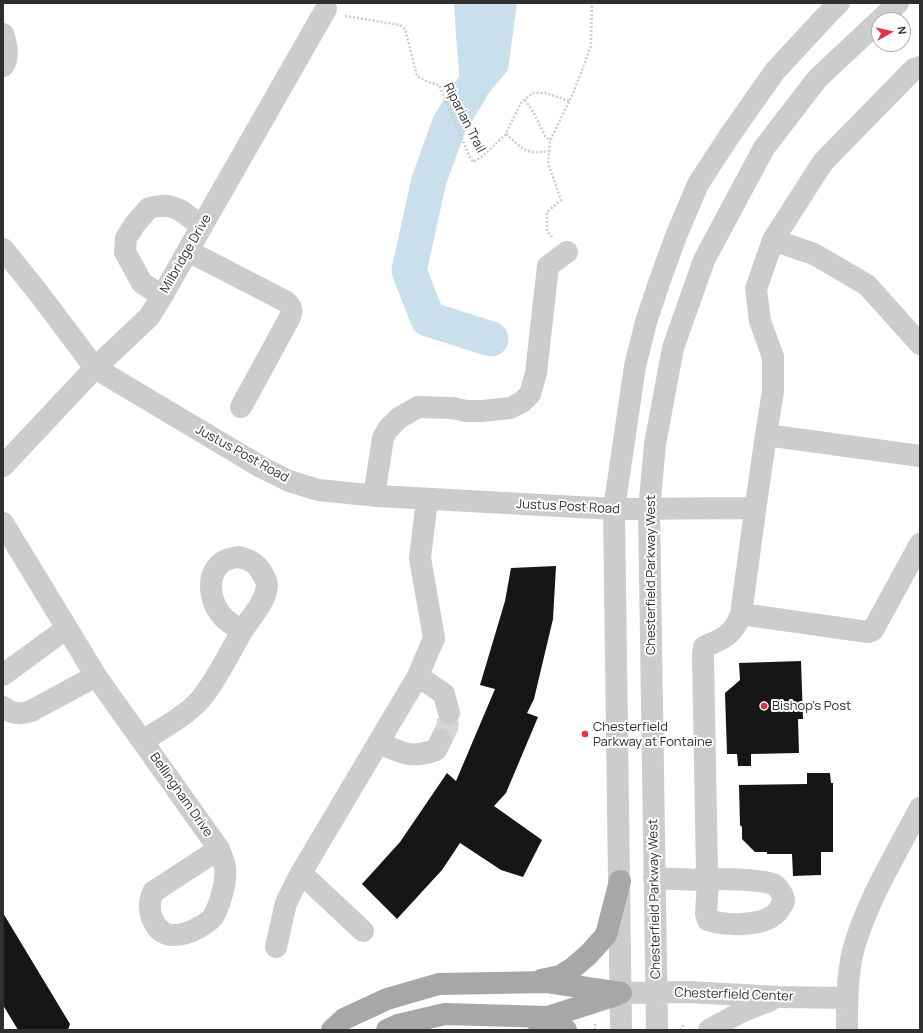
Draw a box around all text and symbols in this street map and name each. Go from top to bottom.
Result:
north arrow [871,12,911,52]
text: N [894,25,910,35]
street label: Riparian Trail [440,80,488,156]
street label: Milbridge Drive [157,212,215,296]
street label: Justus Post Road [193,422,291,486]
street label: Chesterfield Parkway West [643,495,659,655]
street label: Justus Post Road [516,496,620,518]
place label: Bishop's Post [772,698,851,714]
marker: Bishop's Post [759,701,769,711]
place label: Chesterfield Parkway at Fontaine [593,719,712,750]
marker: Chesterfield Parkway at Fontaine [580,729,590,739]
street label: Bellingham Drive [146,750,216,840]
street label: Chesterfield Parkway West [646,819,664,979]
street label: Chesterfield Center [674,985,794,1005]

